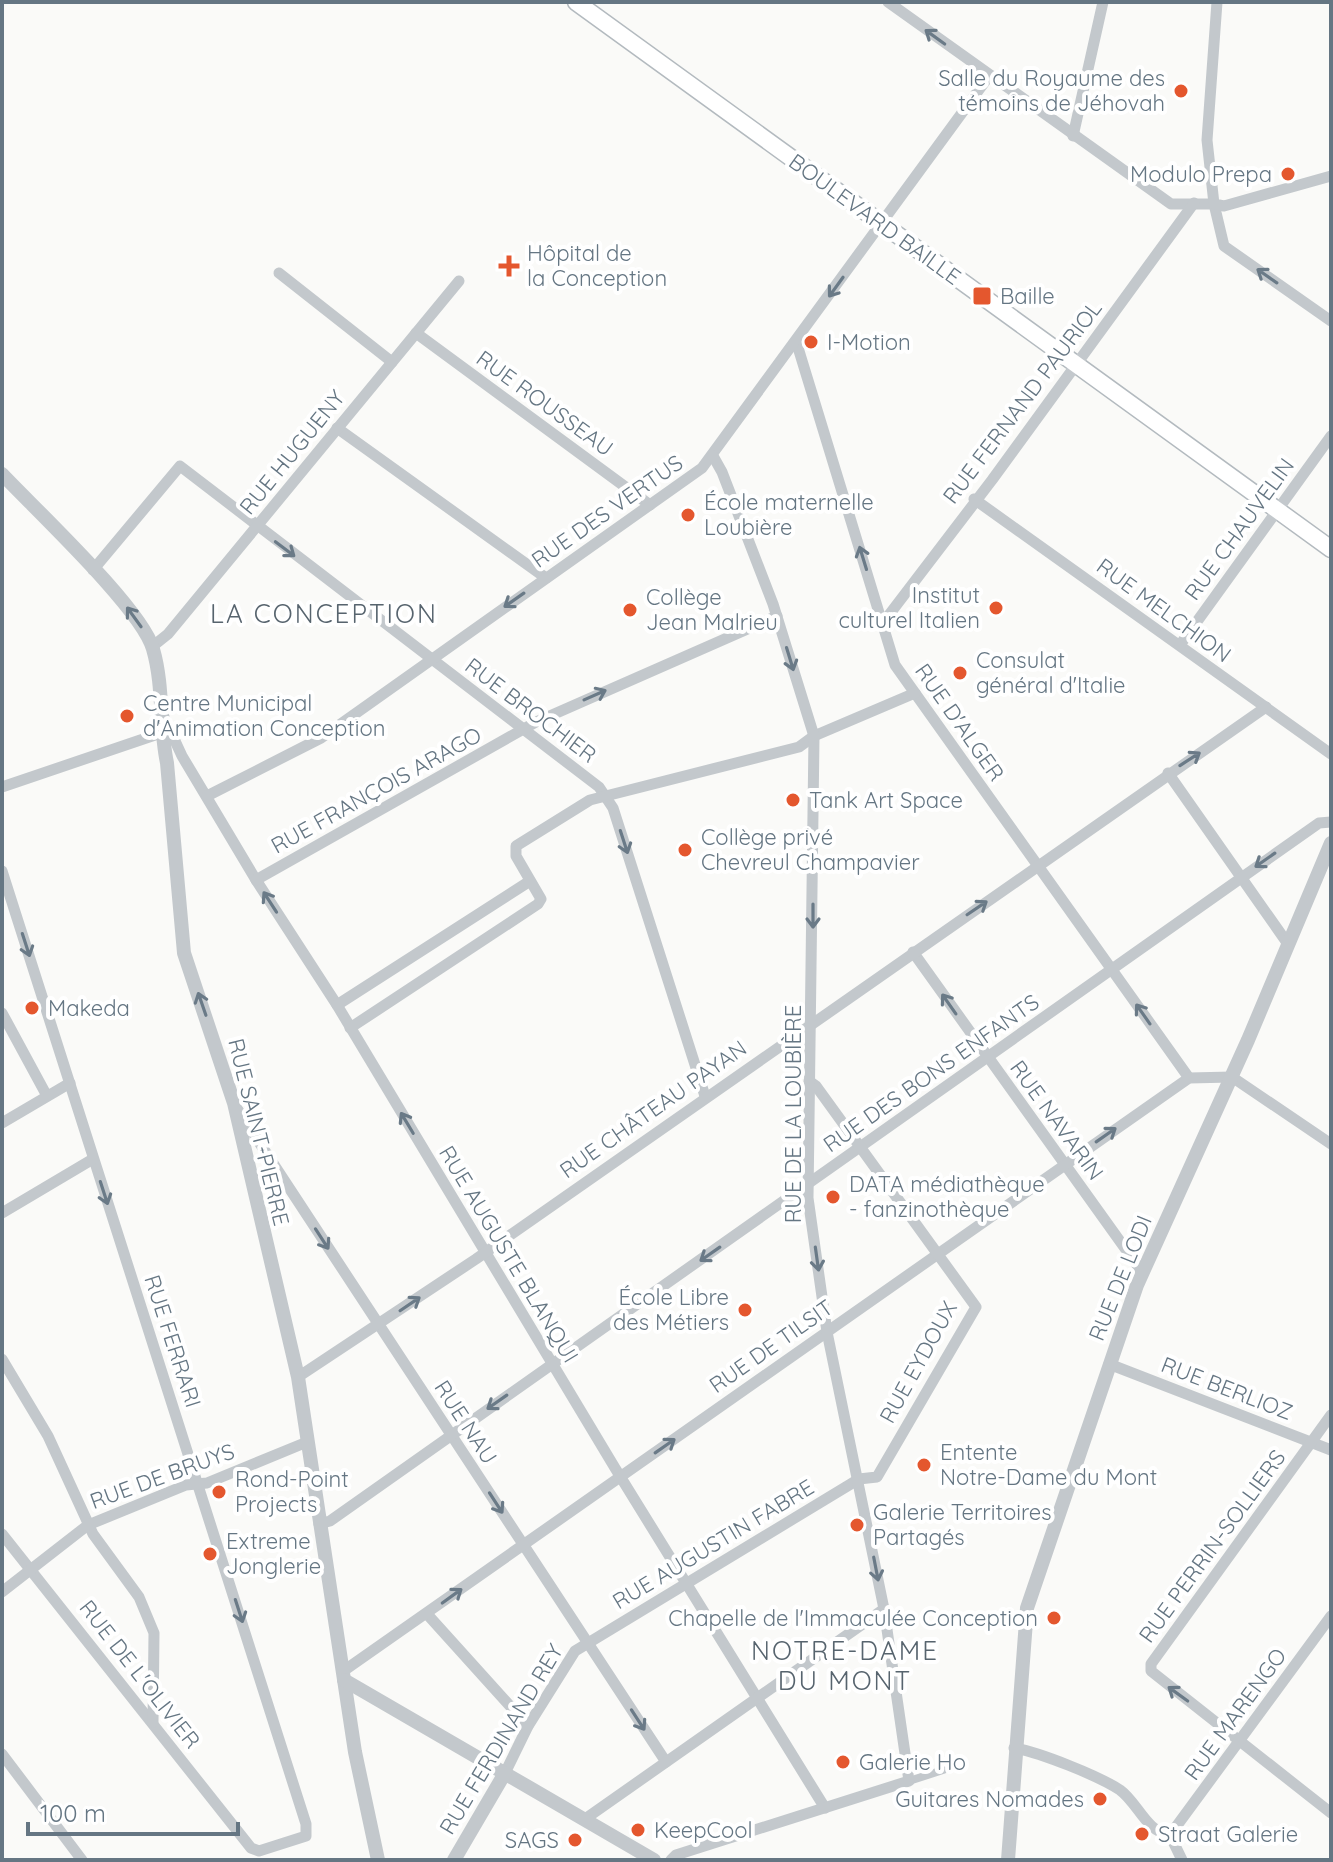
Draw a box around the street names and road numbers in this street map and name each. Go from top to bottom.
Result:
street label: BOULEVARD BAILLE [784,147,966,291]
street label: RUE FERNAND PAURIOL [936,295,1108,509]
street label: RUE ROUSSEAU [471,344,619,462]
street label: RUE HUGUENY [233,384,351,520]
street label: RUE DES VERTUS [526,448,688,574]
street label: RUE CHAUVELIN [1178,452,1300,606]
street label: RUE MELCHION [1091,552,1237,668]
street label: RUE BROCHIER [460,651,602,769]
street label: RUE D'ALGER [909,658,1011,786]
street label: RUE FRANÇOIS ARAGO [266,720,486,860]
street label: RUE DES BONS ENFANTS [818,988,1044,1158]
street label: RUE DE LA LOUBIÈRE [779,1005,807,1223]
street label: RUE CHÂTEAU PAYAN [554,1034,752,1184]
street label: RUE SAINT-PIERRE [222,1036,296,1228]
street label: RUE NAVARIN [1004,1055,1110,1185]
street label: RUE AUGUSTE BLANQUI [433,1141,585,1367]
street label: RUE DE LODI [1082,1211,1158,1345]
street label: RUE FERRARI [138,1271,208,1411]
street label: RUE DE TILSIT [704,1293,838,1399]
street label: RUE EYDOUX [873,1296,963,1428]
street label: RUE BERLIOZ [1157,1350,1297,1426]
street label: RUE NAU [429,1375,503,1469]
street label: RUE DE BRUYS [86,1437,238,1515]
street label: RUE PERRIN-SOLLIERS [1133,1444,1291,1648]
street label: RUE AUGUSTIN FABRE [607,1473,819,1615]
street label: RUE DE L'OLIVIER [73,1594,207,1754]
street label: RUE FERDINAND REY [433,1639,569,1839]
street label: RUE MARENGO [1178,1642,1292,1786]

